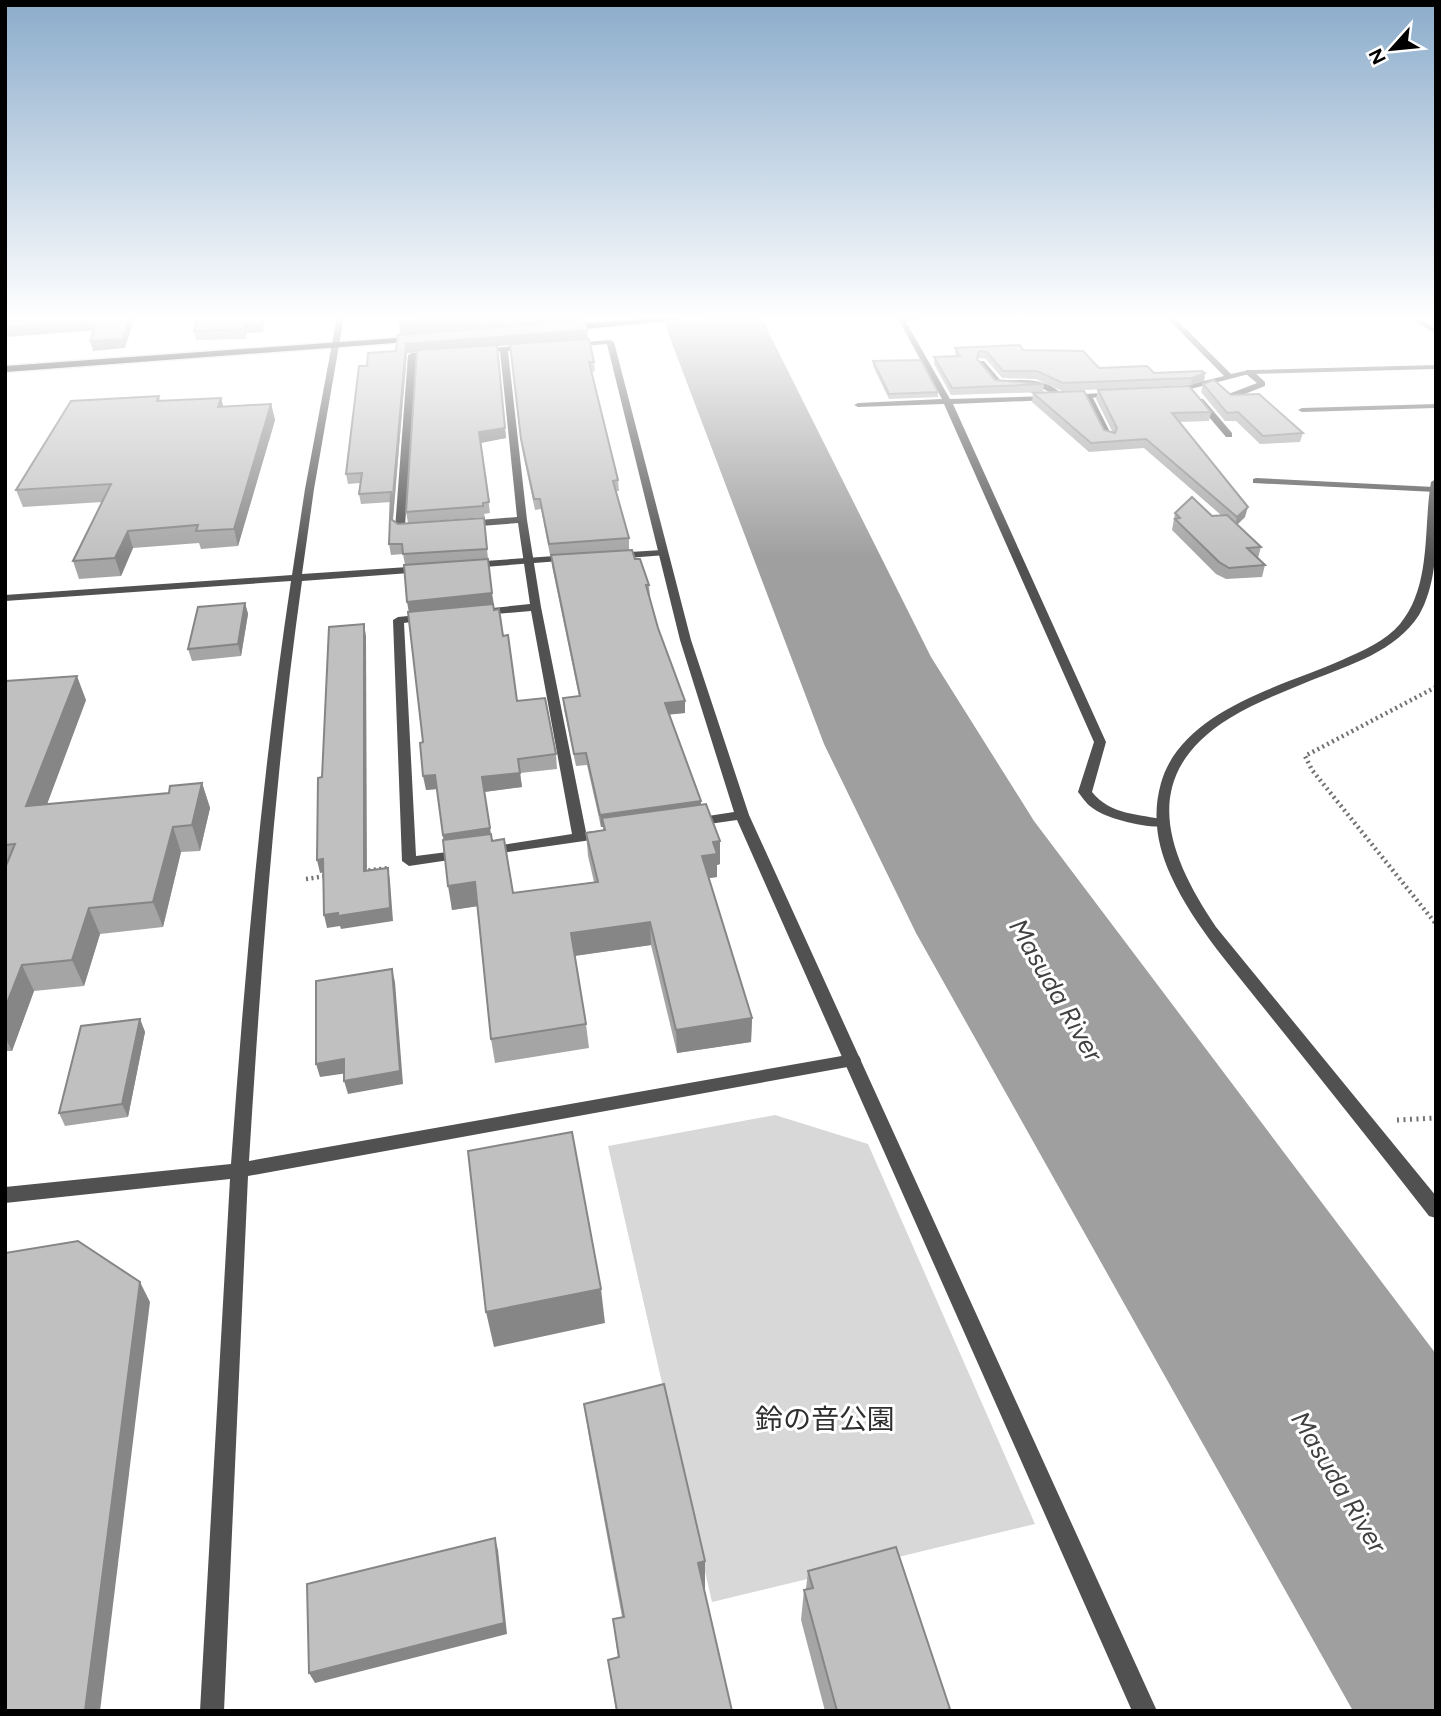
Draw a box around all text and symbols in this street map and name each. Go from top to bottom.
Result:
north arrow [1357,14,1427,84]
text: N [1364,45,1391,68]
water label: Masuda River [1002,913,1110,1068]
park label: 鈴の音公園 [755,1402,895,1436]
water label: Masuda River [1284,1405,1394,1560]

